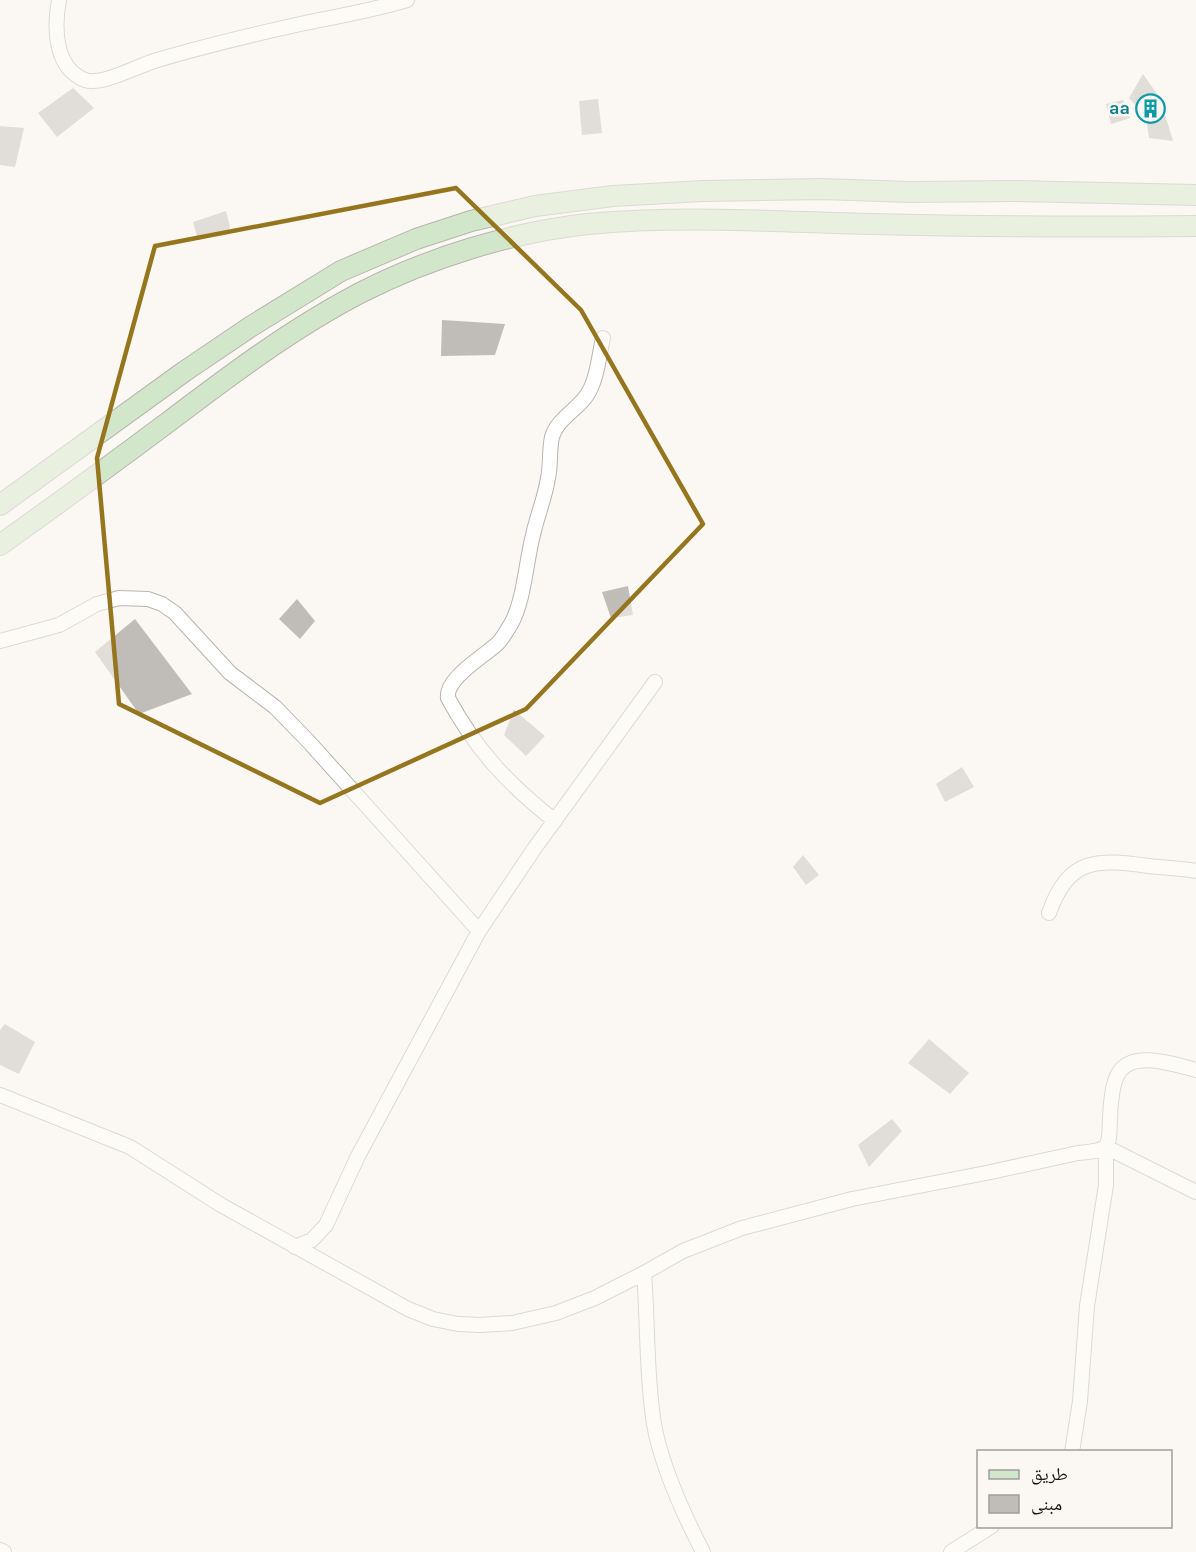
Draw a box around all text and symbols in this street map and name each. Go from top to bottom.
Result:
building icon: aa [1135,92,1167,124]
place label: aa [1109,97,1130,119]
legend [977,1450,1172,1528]
text: طريق [1031,1463,1068,1485]
text: مبنى [1031,1493,1062,1515]

